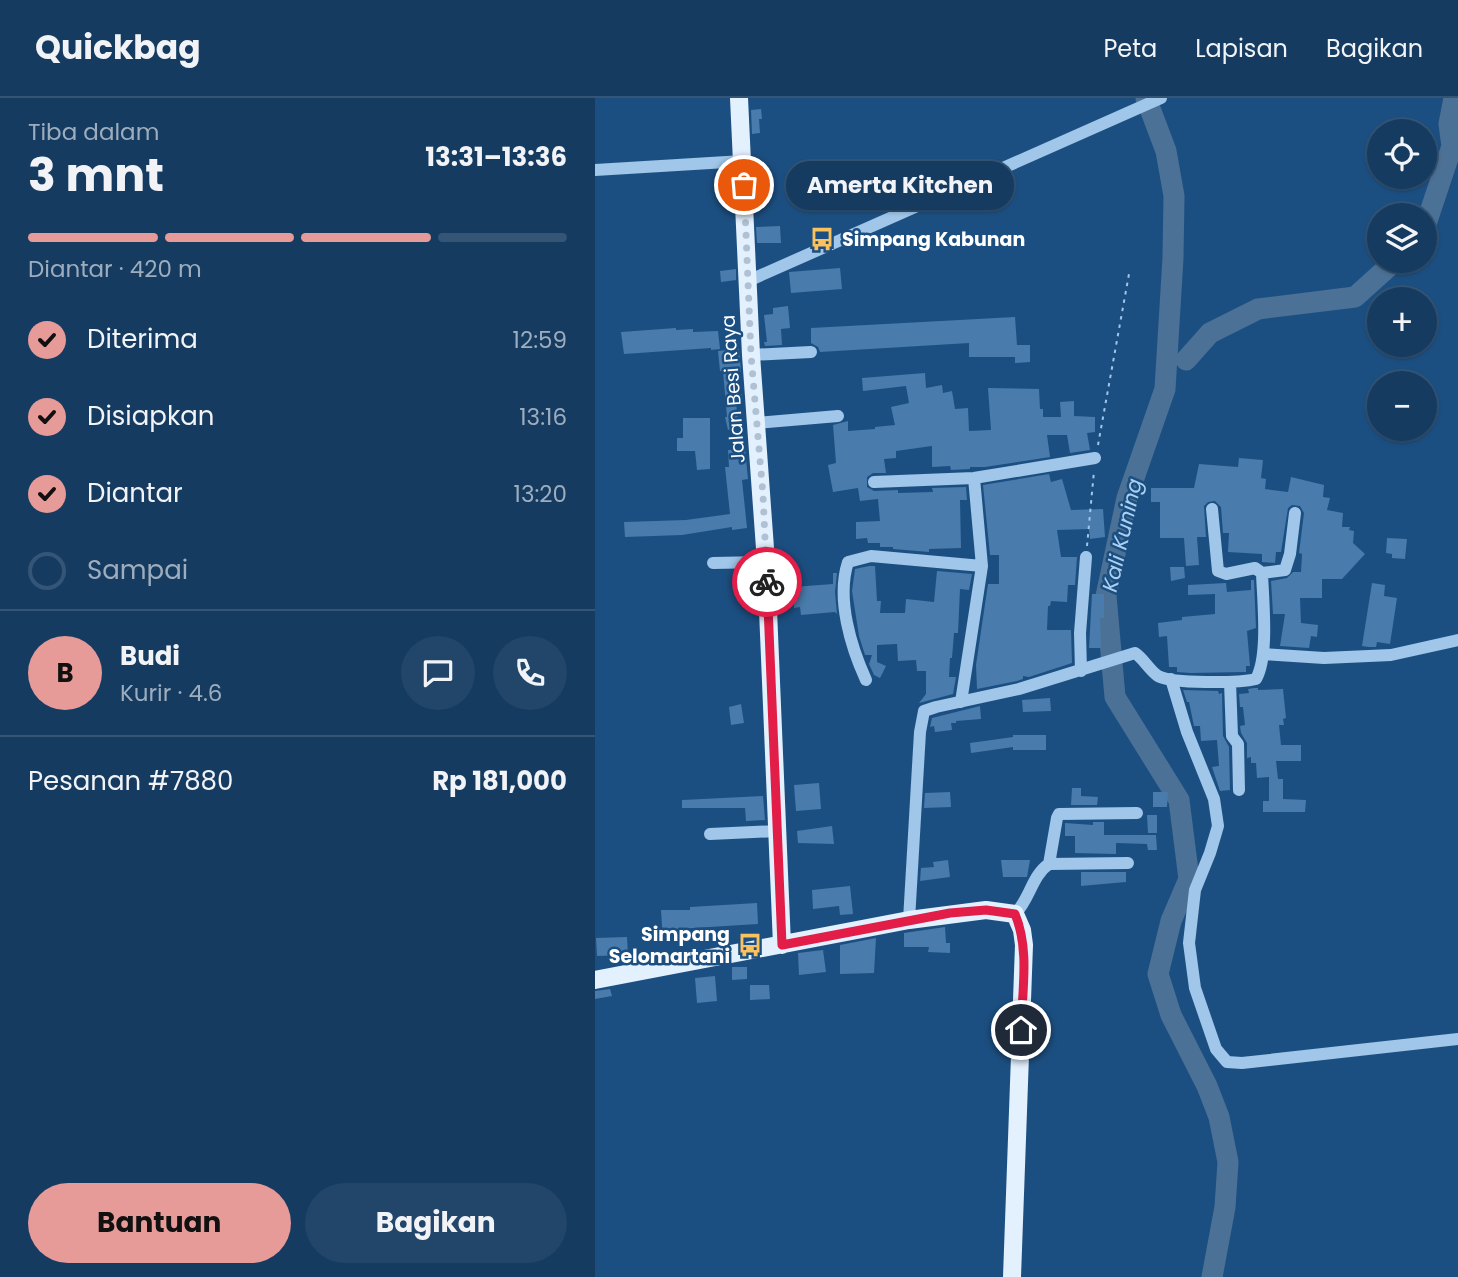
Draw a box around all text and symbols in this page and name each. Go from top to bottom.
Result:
text: Quickbag [35,24,201,71]
text: Peta [1103,32,1157,65]
text: Lapisan [1195,32,1288,65]
text: Bagikan [1326,32,1423,65]
text: Tiba dalam [28,116,159,148]
map controls [1367,119,1437,441]
button: locate [1367,119,1437,189]
text: 13:31–13:36 [425,139,567,175]
text: 3 mnt [28,143,164,207]
pin [714,155,774,215]
callout: Amerta Kitchen [786,160,1013,210]
icon: bag [725,166,763,204]
text: Amerta Kitchen [807,169,993,201]
button: layers [1367,203,1437,273]
bus stop icon: Simpang Kabunan [808,225,836,253]
place label: Simpang Kabunan [842,226,1025,253]
text: Diantar · 420 m [28,253,202,285]
button: + [1367,287,1437,357]
street label: Jalan Besi Raya [714,314,752,464]
icon: check [28,321,66,359]
text: Diterima [87,321,198,357]
text: 12:59 [513,324,567,356]
button: − [1367,371,1437,441]
icon: check [28,398,66,436]
text: Disiapkan [87,398,215,434]
text: 13:16 [519,401,567,433]
icon: check [28,475,66,513]
text: Diantar [87,475,183,511]
water label: Kali Kuning [1095,475,1149,595]
text: 13:20 [514,478,567,510]
courier [732,547,802,617]
text: Sampai [87,552,188,588]
icon: bike [748,563,786,601]
button: chat [401,636,475,710]
button: phone [493,636,567,710]
text: Budi [120,638,180,674]
text: B [56,655,74,691]
text: Kurir · 4.6 [120,677,222,709]
text: Pesanan #7880 [28,763,233,799]
text: Rp 181,000 [432,763,567,799]
place label: Simpang Selomartani [609,921,730,970]
bus stop icon: Simpang Selomartani [736,931,764,959]
pin [991,1000,1051,1060]
icon: home [1002,1011,1040,1049]
button: Bantuan [28,1183,291,1263]
button: Bagikan [305,1183,567,1263]

